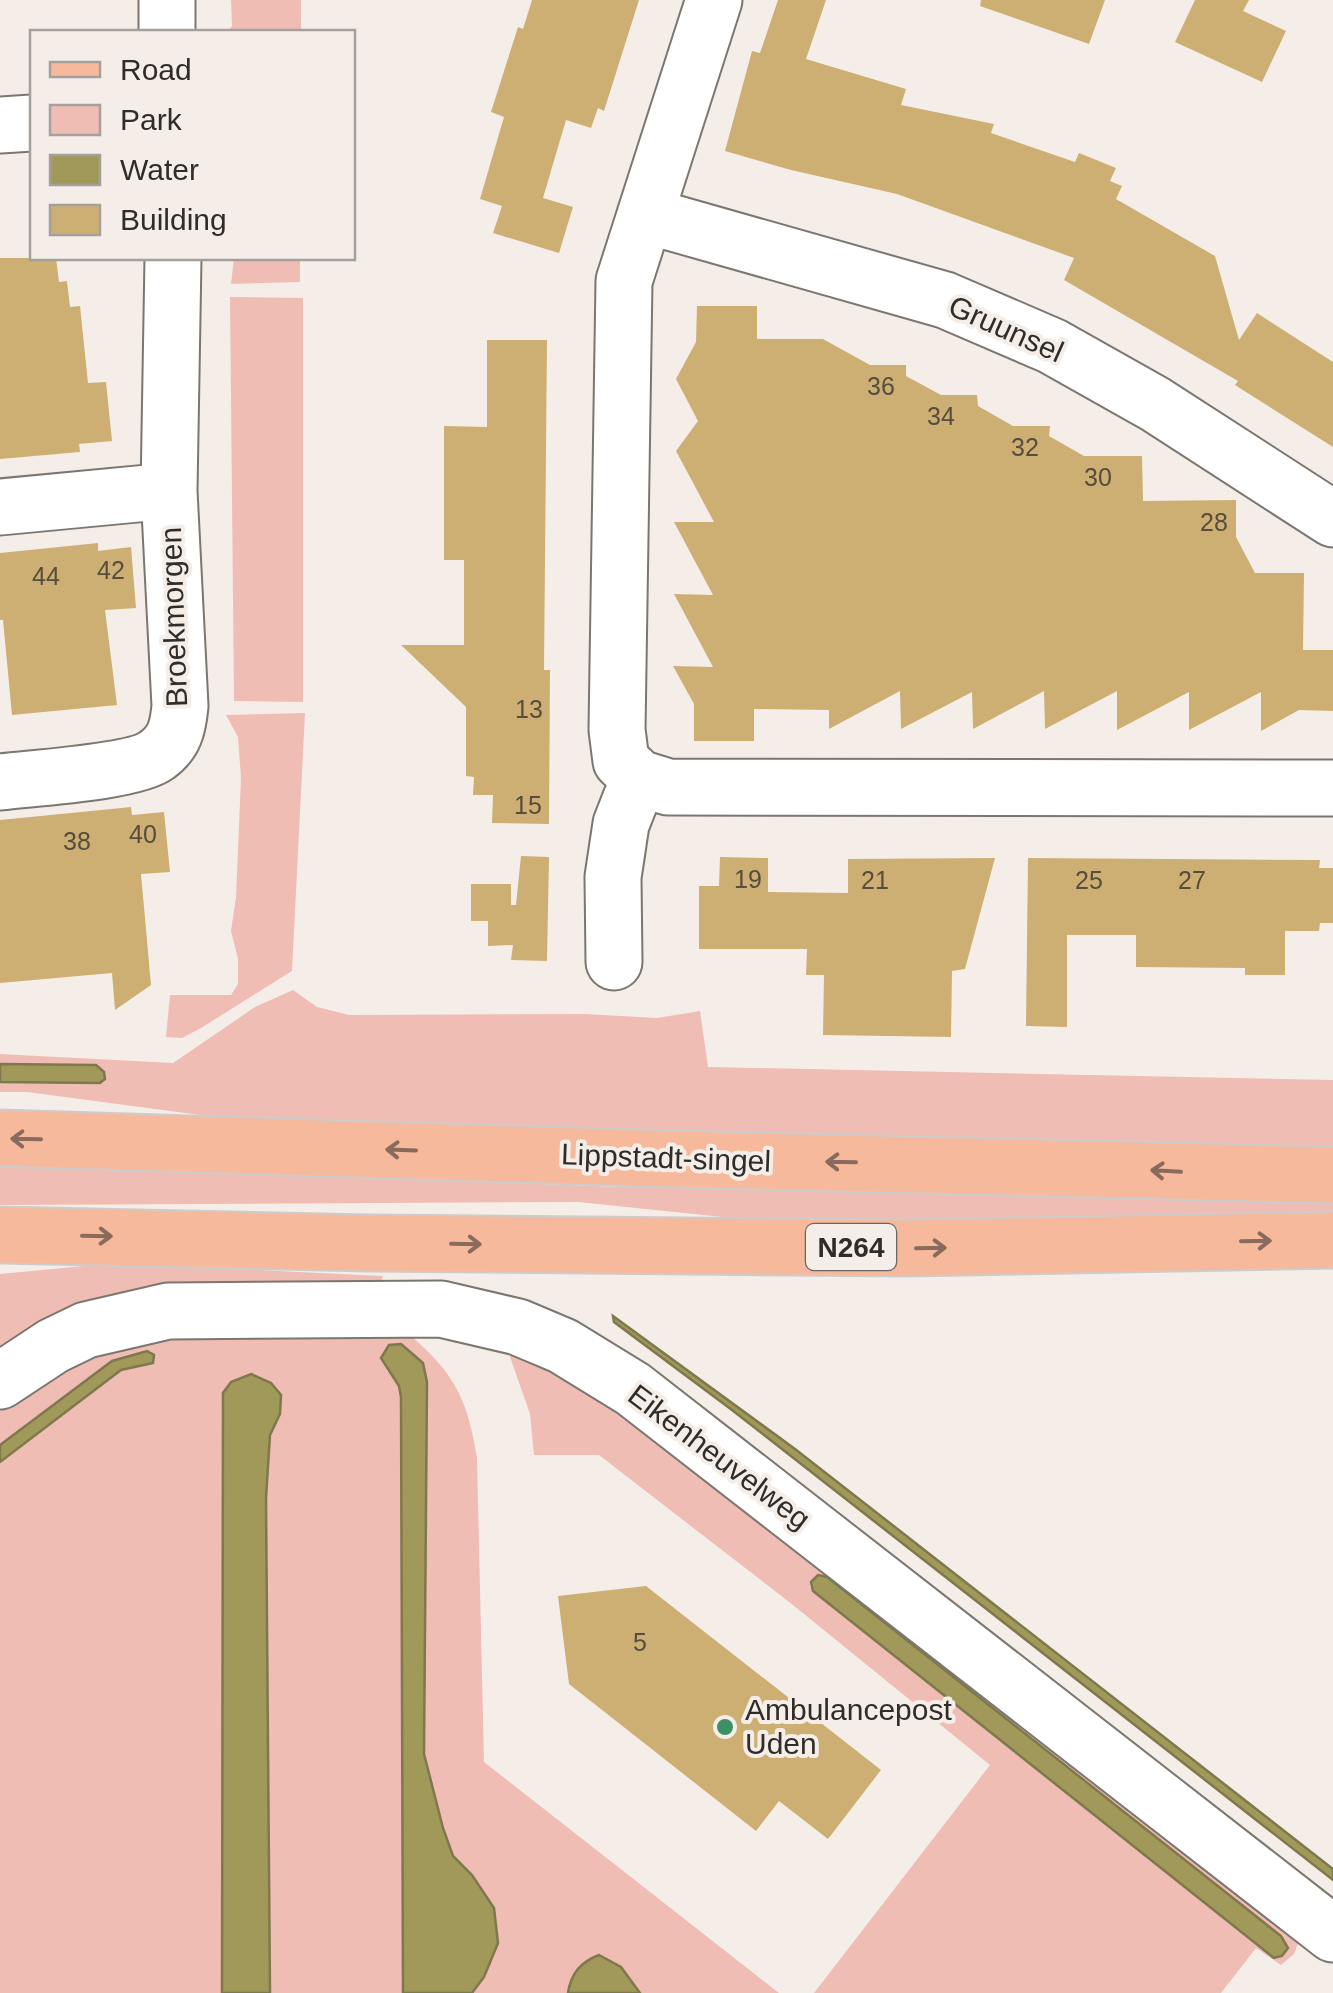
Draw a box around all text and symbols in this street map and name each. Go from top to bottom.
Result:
legend [30,30,355,260]
text: Road [120,53,192,86]
text: Park [120,103,183,136]
text: Water [120,153,199,186]
text: Building [120,203,227,236]
street label: Gruunsel [944,289,1069,368]
house number: 36 [867,372,895,400]
house number: 34 [927,402,955,430]
house number: 32 [1011,433,1039,461]
house number: 30 [1084,463,1112,491]
house number: 28 [1200,508,1228,536]
street label: Broekmorgen [154,526,193,708]
house number: 42 [97,556,125,584]
house number: 44 [32,562,60,590]
house number: 13 [515,695,543,723]
house number: 15 [514,791,542,819]
house number: 40 [129,820,157,848]
house number: 38 [63,827,91,855]
house number: 19 [734,865,762,893]
house number: 21 [861,866,889,894]
house number: 25 [1075,866,1103,894]
house number: 27 [1178,866,1206,894]
one-way arrow [10,1130,42,1148]
street label: Lippstadt-singel [560,1137,772,1178]
one-way arrow [385,1140,417,1159]
one-way arrow [825,1152,858,1172]
one-way arrow [1150,1161,1182,1180]
road number: N264 [806,1224,896,1270]
one-way arrow [81,1226,113,1245]
one-way arrow [1238,1232,1271,1250]
one-way arrow [450,1234,482,1253]
one-way arrow [914,1238,946,1257]
street label: Eikenheuvelweg [622,1378,816,1536]
house number: 5 [633,1628,647,1656]
place label: Ambulancepost Uden [745,1693,952,1760]
marker: Ambulancepost Uden [714,1716,736,1738]

